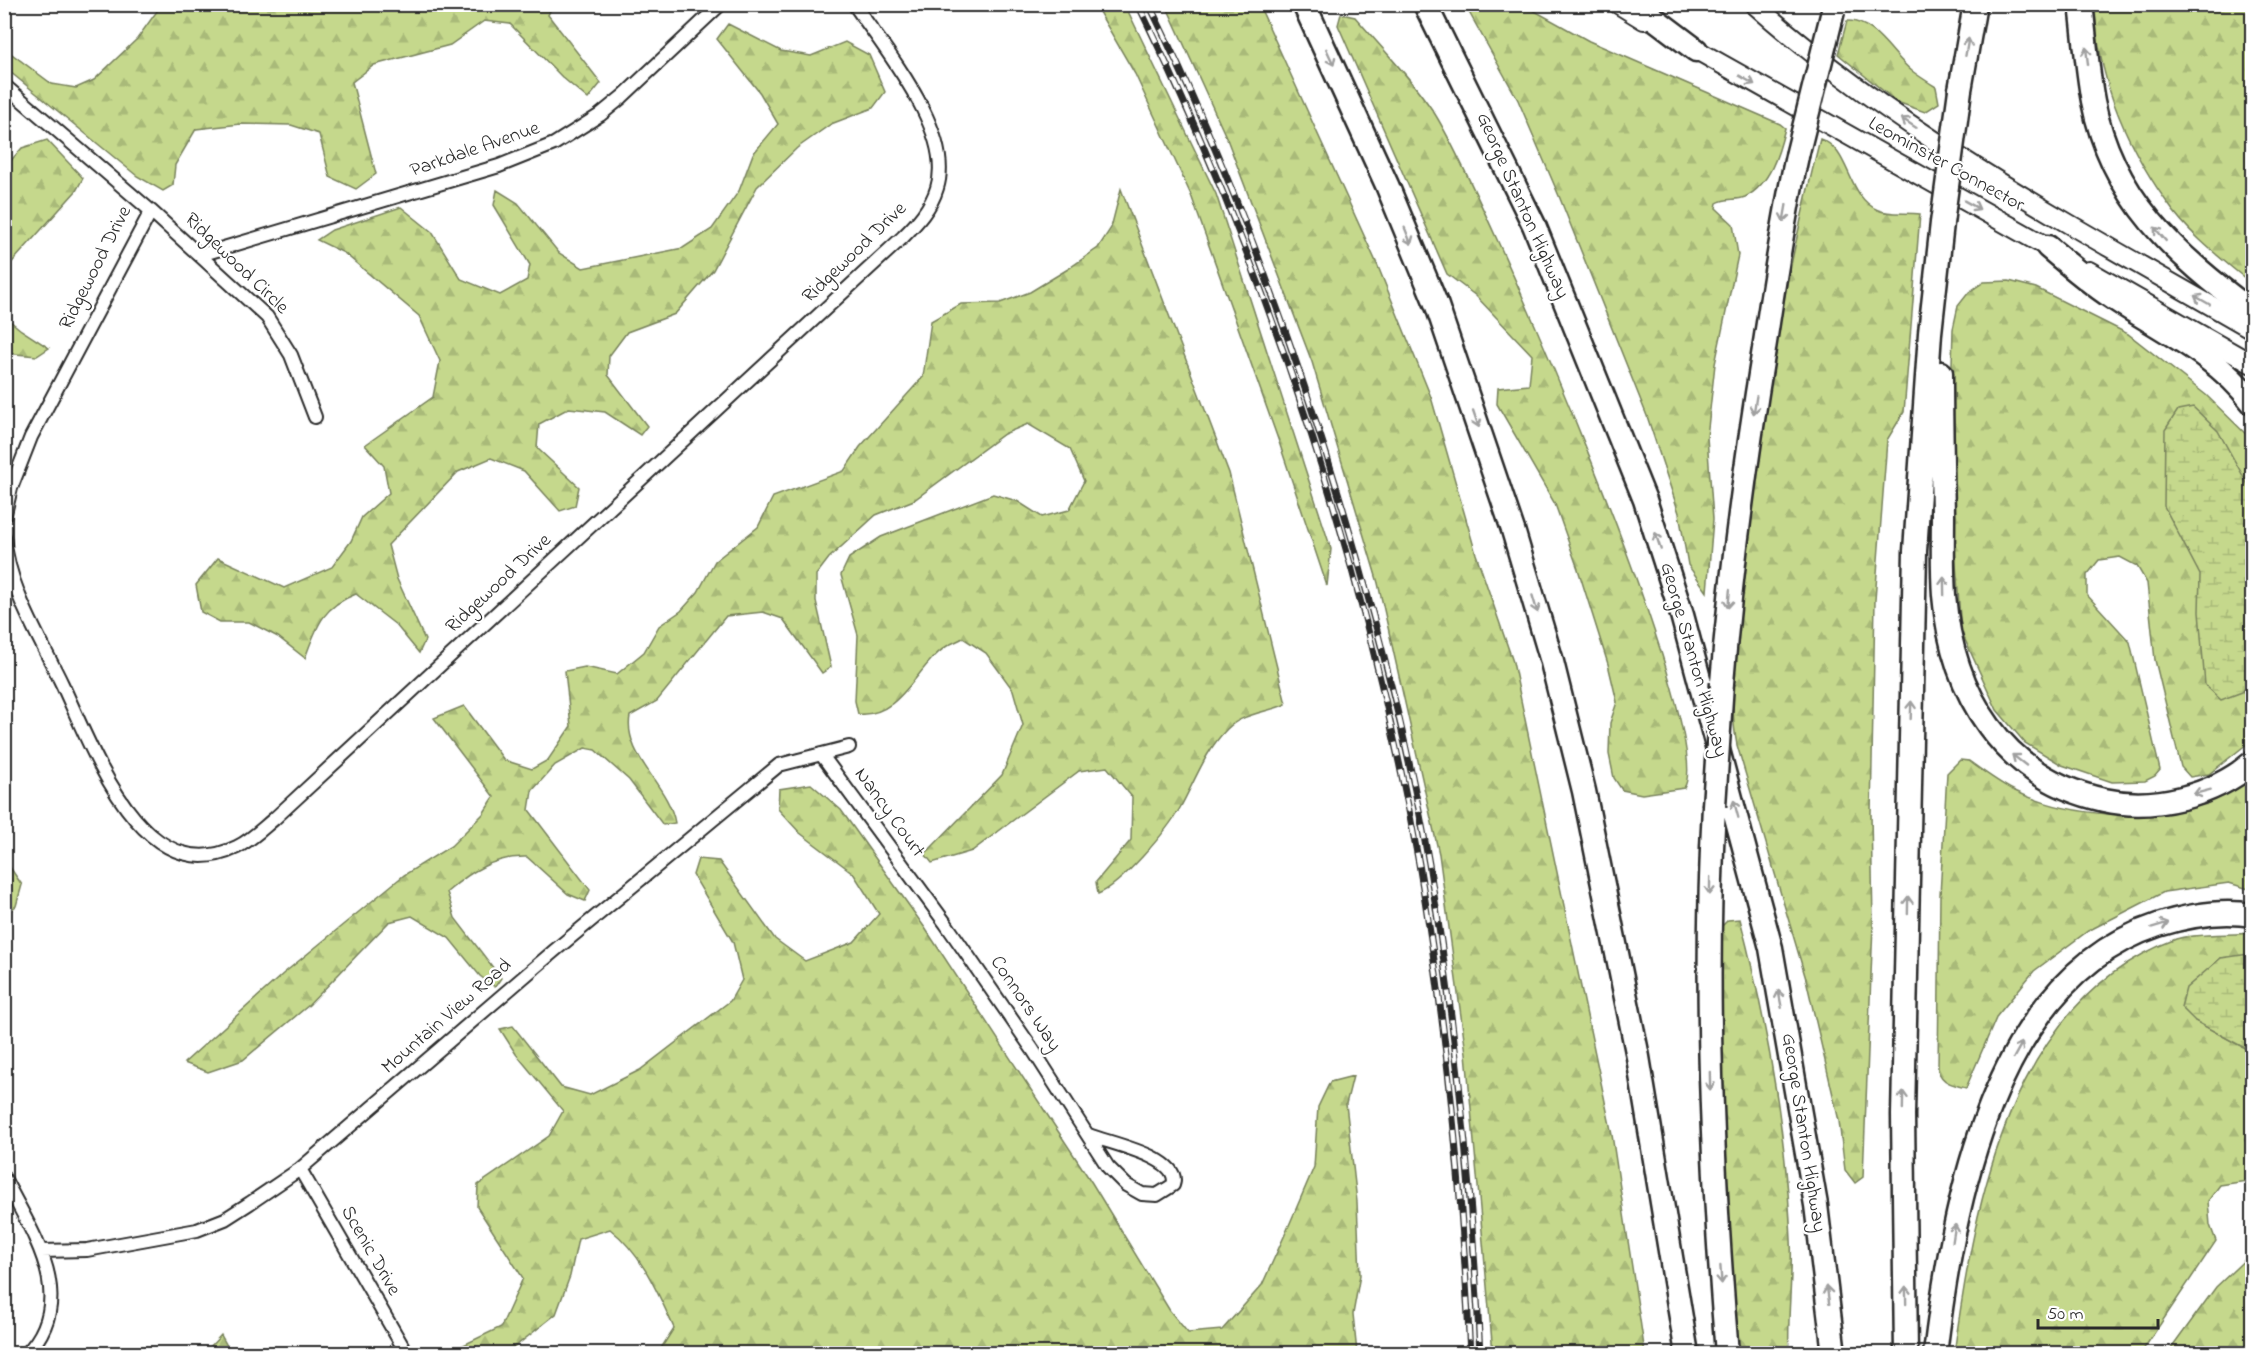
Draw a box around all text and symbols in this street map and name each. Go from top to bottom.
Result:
one-way arrow [1962,38,1973,58]
one-way arrow [2081,47,2092,67]
one-way arrow [1324,48,1336,66]
one-way arrow [1737,75,1755,86]
street label: George Stanton Highway [1467,108,1576,304]
street label: Leominster Connector [1862,110,2030,221]
street label: Parkdale Avenue [406,114,544,186]
one-way arrow [1901,116,1918,129]
street label: Ridgewood Drive [796,195,915,311]
one-way arrow [1963,199,1980,211]
street label: Ridgewood Drive [52,201,141,335]
one-way arrow [1779,202,1790,222]
street label: Ridgewood Circle [176,206,295,322]
one-way arrow [1403,226,1414,245]
one-way arrow [2153,227,2167,242]
one-way arrow [2194,294,2211,306]
one-way arrow [1749,395,1760,415]
one-way arrow [1471,409,1482,428]
street label: Ridgewood Drive [440,527,559,642]
one-way arrow [1652,532,1663,551]
street label: George Stanton Highway [1650,559,1735,761]
one-way arrow [1938,576,1950,596]
one-way arrow [1723,588,1734,608]
one-way arrow [1530,594,1541,613]
one-way arrow [1905,701,1917,721]
one-way arrow [2011,754,2027,767]
street label: Nancy Court [846,762,932,864]
one-way arrow [2193,787,2212,798]
one-way arrow [1729,800,1741,819]
one-way arrow [1704,875,1715,895]
one-way arrow [1902,896,1913,916]
one-way arrow [2150,919,2169,930]
street label: Connors Way [982,950,1068,1058]
street label: Mountain View Road [375,952,519,1082]
one-way arrow [1774,990,1785,1010]
street label: George Stanton Highway [1772,1031,1833,1235]
one-way arrow [2013,1042,2024,1060]
one-way arrow [1704,1070,1716,1090]
one-way arrow [1898,1091,1909,1111]
street label: Scenic Drive [332,1201,408,1301]
one-way arrow [1949,1224,1960,1244]
one-way arrow [1716,1265,1727,1285]
one-way arrow [1822,1286,1833,1306]
one-way arrow [1900,1286,1911,1306]
scale bar [2038,1292,2158,1330]
text: 50 m [2047,1302,2084,1328]

